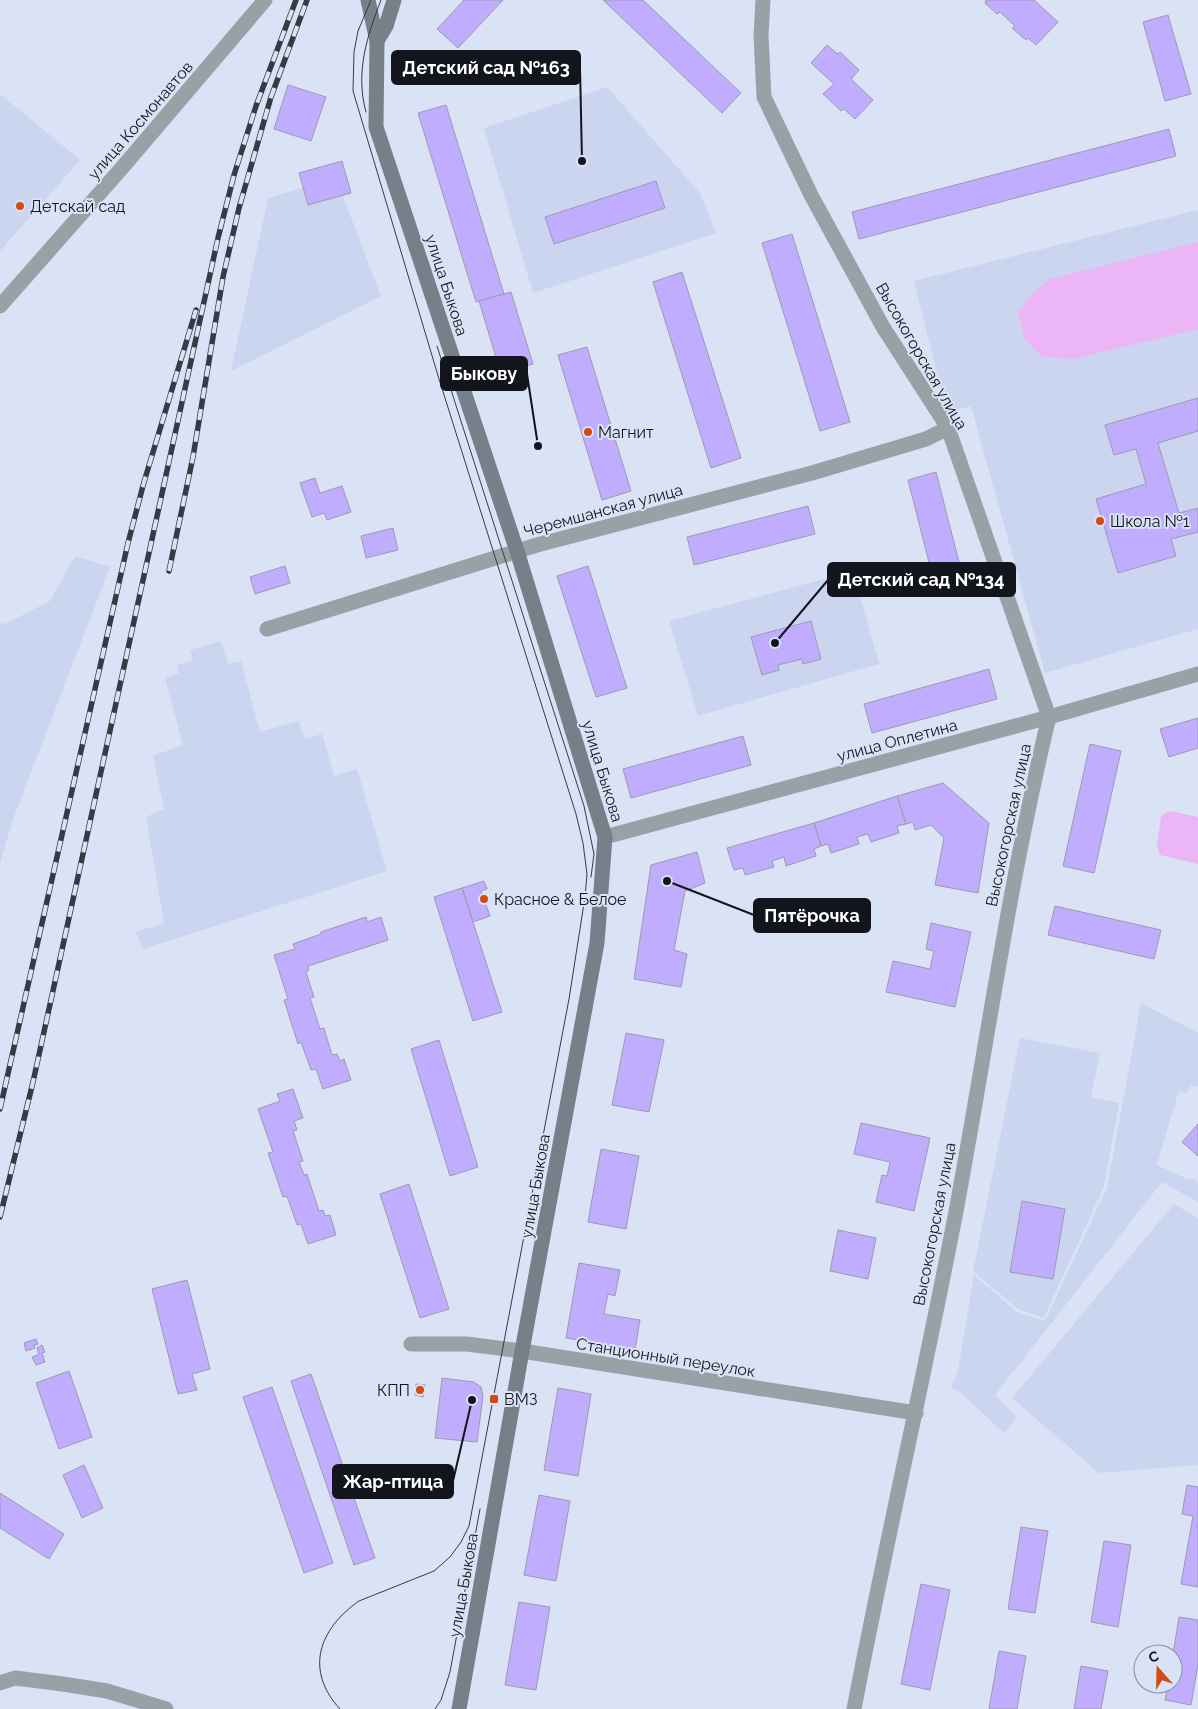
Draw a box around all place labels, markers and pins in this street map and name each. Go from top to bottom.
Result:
callout: Детский сад №163 [392,51,580,84]
place label: Детскай сад [30,197,125,216]
marker: Детскай сад [14,200,26,212]
callout: Быкову [441,357,527,390]
place label: Магнит [598,423,654,442]
marker: Магнит [582,426,594,438]
place label: Школа №1 [1110,512,1190,531]
marker: Школа №1 [1094,515,1106,527]
callout: Детский сад №134 [828,563,1015,596]
place label: Красное & Белое [494,890,626,909]
marker: Красное & Белое [478,893,490,905]
callout: Пятёрочка [754,899,870,932]
place label: КПП [377,1381,410,1400]
marker: КПП [414,1384,426,1396]
place label: ВМЗ [504,1390,538,1409]
marker: ВМЗ [488,1393,500,1405]
callout: Жар-птица [333,1465,453,1498]

